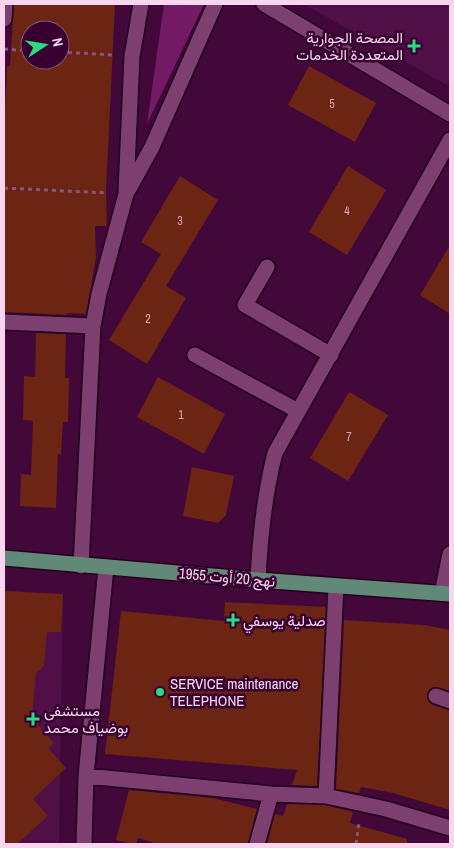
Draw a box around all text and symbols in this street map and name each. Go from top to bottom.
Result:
north arrow [20,20,70,70]
place label: المصحة الجوارية المتعددة الخدمات [296,27,403,65]
text: N [48,36,67,48]
marker: المصحة الجوارية المتعددة الخدمات [407,39,421,53]
house number: 5 [329,96,335,112]
house number: 4 [344,203,350,219]
house number: 3 [177,213,183,229]
house number: 2 [145,311,151,327]
house number: 1 [178,407,184,423]
house number: 7 [346,429,352,445]
street label: نهج 20 أوت 1955 [178,562,276,593]
place label: صدلية يوسفي [243,610,326,634]
marker: صدلية يوسفي [227,614,239,626]
place label: SERVICE maintenance TELEPHONE [170,673,298,711]
marker: SERVICE maintenance TELEPHONE [154,686,166,698]
place label: مستشفى بوضياف محمد [44,700,128,738]
marker: مستشفى بوضياف محمد [26,712,40,726]

